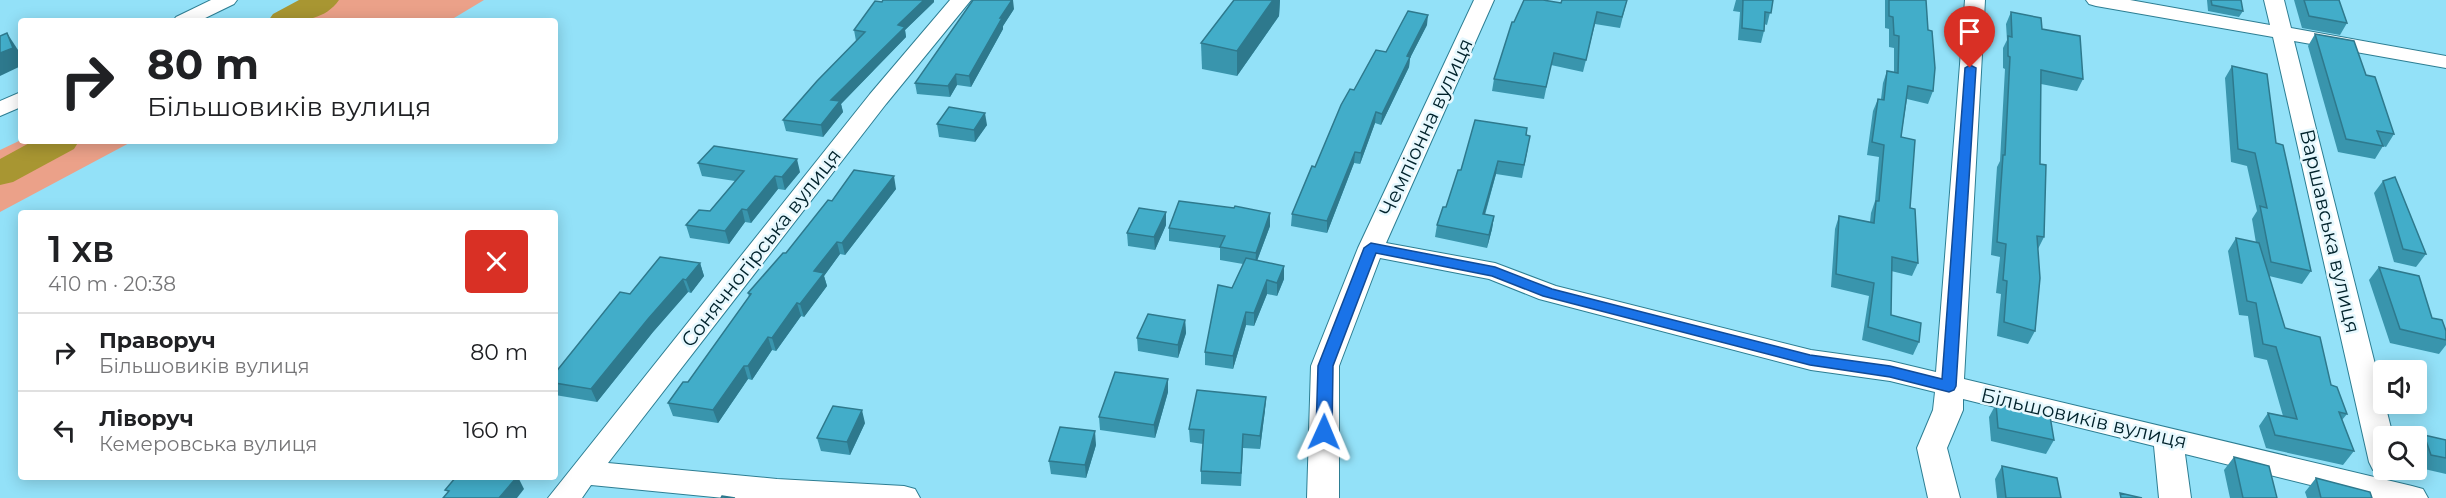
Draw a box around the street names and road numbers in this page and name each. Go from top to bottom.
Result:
street label: Чемпіонна вулиця [1374,34,1478,220]
street label: Варшавська вулиця [2295,127,2365,335]
street label: Сонячногірська вулиця [676,144,846,352]
street label: Більшовиків вулиця [1979,383,2189,453]

